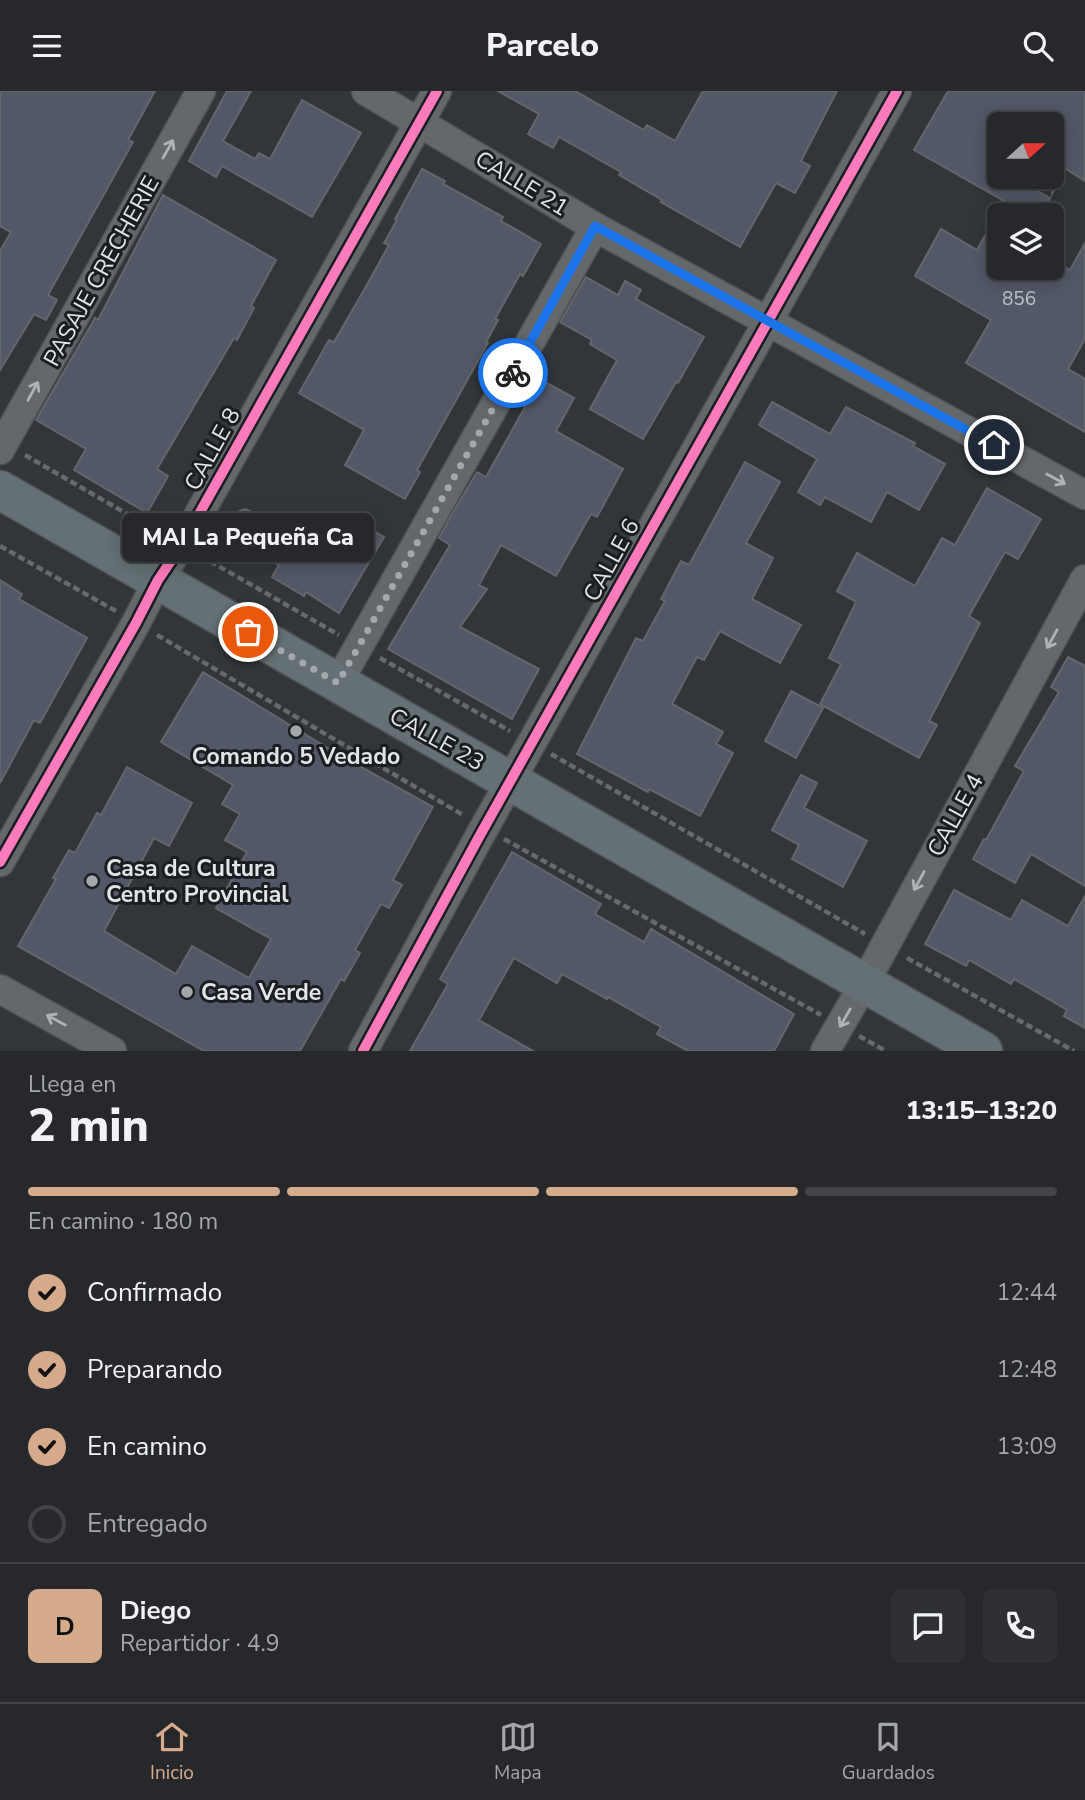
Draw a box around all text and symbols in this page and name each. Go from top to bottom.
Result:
text: Parcelo [486,24,599,67]
icon: menu [28,27,66,65]
icon: search [1019,27,1057,65]
north arrow [987,112,1064,189]
map controls [987,112,1064,280]
one-way arrow [161,140,175,160]
street label: CALLE 21 [469,143,574,223]
street label: PASAJE CRECHERIE [36,171,167,372]
button: layers [987,203,1064,280]
house number: 856 [1002,286,1036,312]
courier [478,338,548,408]
icon: bike [494,354,532,392]
one-way arrow [27,381,40,402]
street label: CALLE 8 [177,402,248,496]
pin [964,415,1024,475]
icon: home [975,426,1013,464]
one-way arrow [1045,473,1066,486]
callout: MAI La Pequeña Ca [122,513,374,562]
street label: CALLE 6 [576,513,647,607]
text: MAI La Pequeña Ca [142,522,354,553]
pin [218,602,278,662]
icon: bag [229,613,267,651]
one-way arrow [1045,628,1058,649]
street label: CALLE 23 [384,701,490,778]
marker: Comando 5 Vedado [288,723,304,739]
place label: Comando 5 Vedado [192,741,400,772]
street label: CALLE 4 [920,768,991,862]
place label: Casa de Cultura Centro Provincial [106,853,289,910]
one-way arrow [912,870,925,891]
marker: Casa de Cultura Centro Provincial [84,873,100,889]
place label: Casa Verde [201,977,321,1008]
marker: Casa Verde [179,984,195,1000]
one-way arrow [838,1007,852,1027]
one-way arrow [46,1013,67,1026]
text: Llega en [28,1069,116,1100]
text: 13:15–13:20 [906,1093,1057,1128]
text: 2 min [28,1094,149,1157]
text: En camino · 180 m [28,1206,218,1237]
icon: check [28,1274,66,1312]
text: Confirmado [87,1275,222,1310]
text: 12:44 [997,1277,1057,1308]
icon: check [28,1351,66,1389]
text: Preparando [87,1352,222,1387]
text: 12:48 [997,1354,1057,1385]
icon: check [28,1428,66,1466]
text: En camino [87,1429,207,1464]
text: 13:09 [997,1431,1057,1462]
text: Entregado [87,1506,208,1541]
button: chat [891,1589,965,1663]
button: phone [983,1589,1057,1663]
text: Diego [120,1593,191,1628]
text: D [55,1609,75,1644]
text: Repartidor · 4.9 [120,1628,280,1659]
tab: Inicio [150,1718,194,1786]
tab: Mapa [494,1718,542,1786]
tab: Guardados [842,1718,935,1786]

